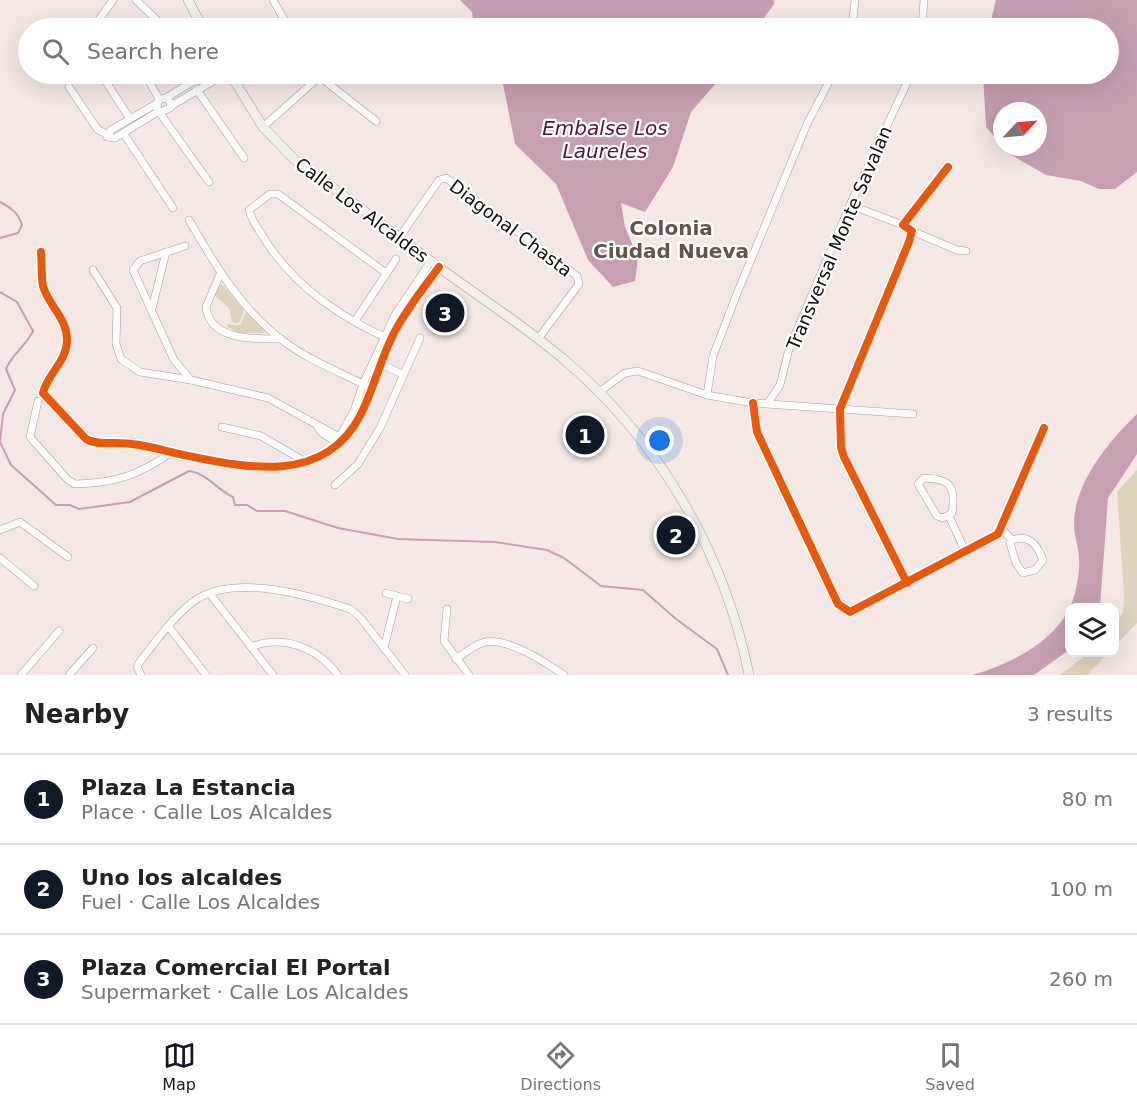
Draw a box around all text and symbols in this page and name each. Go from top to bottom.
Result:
search box [18,18,1119,84]
icon: search [39,35,72,68]
text: Search here [87,39,219,64]
north arrow [993,102,1047,156]
water label: Embalse Los Laureles [542,116,668,163]
street label: Transversal Monte Savalan [782,123,896,354]
street label: Calle Los Alcaldes [291,153,433,267]
street label: Diagonal Chasta [446,175,576,281]
district label: Colonia Ciudad Nueva [593,216,749,263]
pin: 3 [426,290,464,336]
pin: 1 [566,412,604,458]
your location [645,426,674,455]
pin: 2 [656,512,696,558]
map controls [1065,603,1119,657]
button: layers [1065,603,1119,657]
text: Nearby [24,699,129,729]
text: 3 results [1027,702,1113,726]
text: Plaza La Estancia [81,775,296,800]
text: 1 [37,787,50,811]
text: 80 m [1062,787,1113,811]
text: Place · Calle Los Alcaldes [81,800,333,824]
text: Uno los alcaldes [81,865,282,890]
text: 2 [37,877,50,901]
text: 100 m [1049,877,1113,901]
text: Fuel · Calle Los Alcaldes [81,890,320,914]
text: Plaza Comercial El Portal [81,955,391,980]
text: 3 [37,967,50,991]
text: 260 m [1049,967,1113,991]
text: Supermarket · Calle Los Alcaldes [81,980,409,1004]
tab: Map [162,1039,196,1094]
tab: Directions [520,1039,601,1094]
tab: Saved [925,1039,975,1094]

